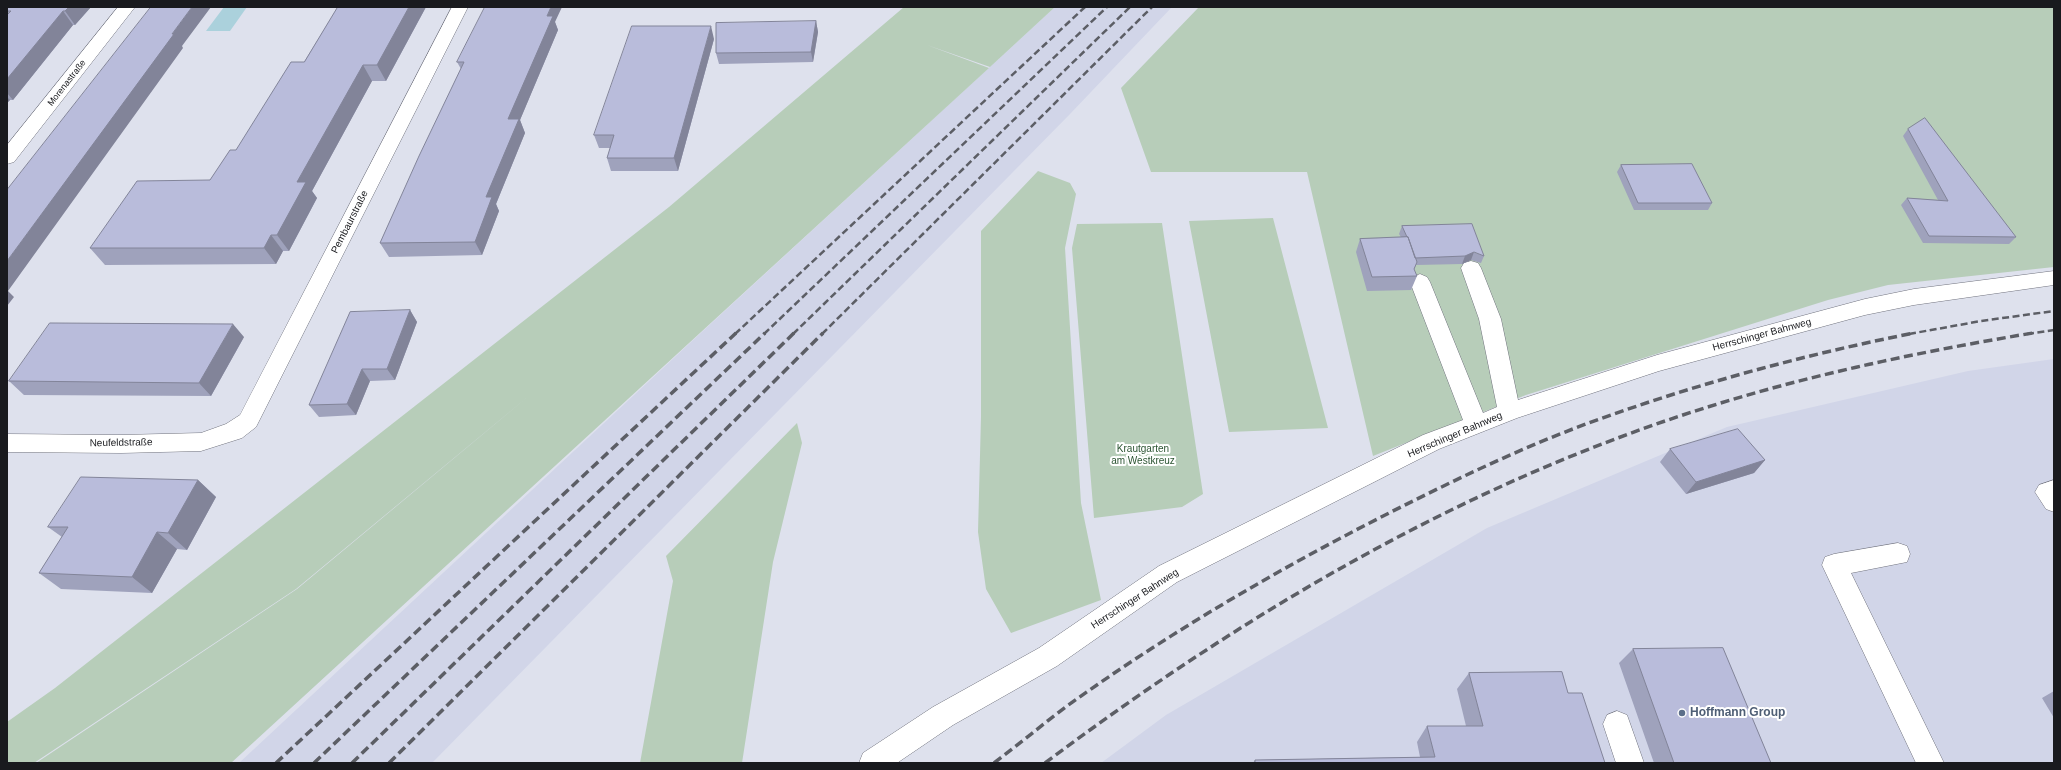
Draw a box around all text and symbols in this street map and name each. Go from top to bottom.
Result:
street label: Morenastraße [45,58,89,108]
street label: Pembaurstraße [329,189,371,255]
street label: Herrschinger Bahnweg [1711,316,1813,354]
street label: Herrschinger Bahnweg [1406,410,1504,460]
street label: Neufeldstraße [89,436,153,450]
park label: Krautgarten am Westkreuz [1111,443,1175,466]
street label: Herrschinger Bahnweg [1089,566,1181,632]
place label: Hoffmann Group [1690,706,1785,720]
marker: Hoffmann Group [1677,708,1687,718]

